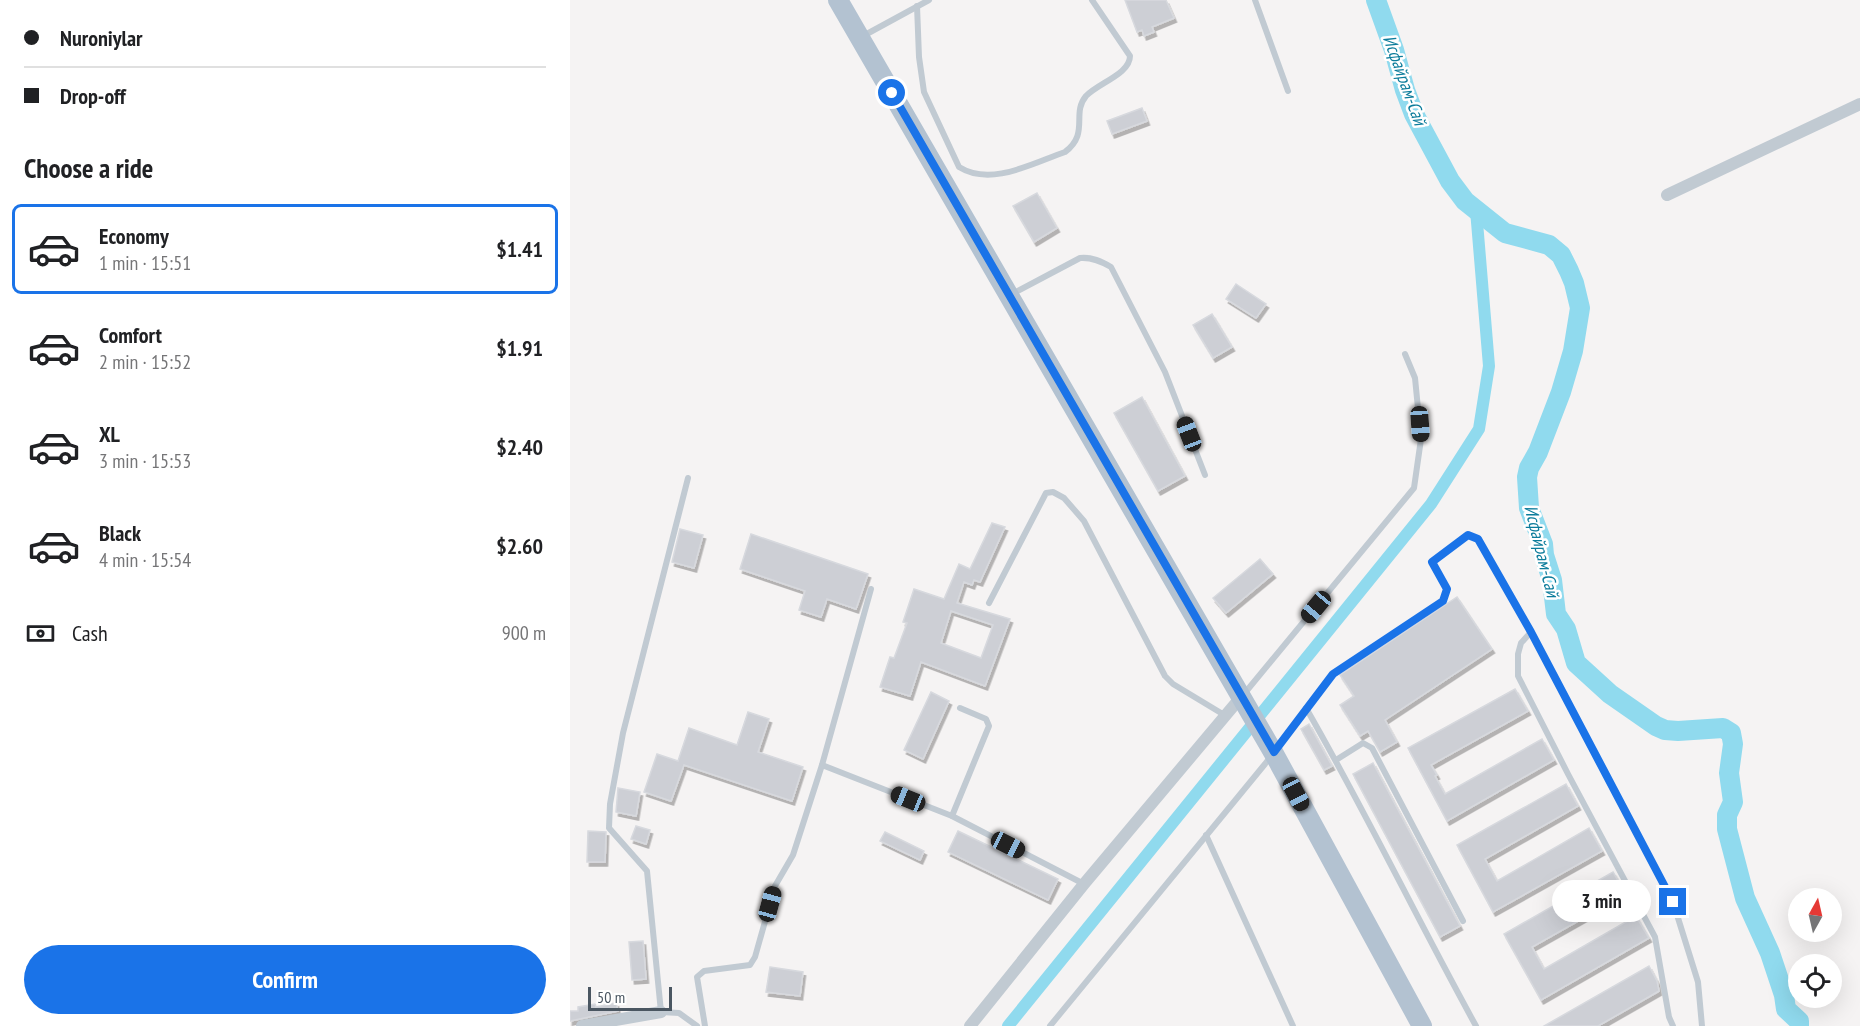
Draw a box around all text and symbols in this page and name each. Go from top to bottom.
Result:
text: Nuroniylar [60,24,142,52]
water label: Исфайрам-Сай [1378,32,1433,130]
route start [878,79,905,106]
text: Drop-off [60,82,126,110]
text: Choose a ride [24,151,153,185]
icon: car [27,222,81,276]
text: Economy [99,222,169,250]
text: $1.41 [496,235,543,263]
text: 1 min · 15:51 [99,250,191,276]
icon: car [27,321,81,375]
text: Comfort [99,321,162,349]
text: $1.91 [496,334,543,362]
text: 2 min · 15:52 [99,349,191,375]
car [1410,405,1430,443]
car [1174,414,1204,454]
icon: car [27,420,81,474]
text: XL [99,420,120,448]
text: $2.40 [496,433,543,461]
text: 3 min · 15:53 [99,448,191,474]
water label: Исфайрам-Сай [1519,503,1565,601]
icon: car [27,519,81,573]
text: Black [99,519,141,547]
text: $2.60 [496,532,543,560]
text: 4 min · 15:54 [99,547,191,573]
car [1298,587,1334,627]
icon: cash [24,617,57,650]
text: Cash [72,619,108,647]
text: 900 m [502,620,546,646]
car [1280,774,1312,814]
car [888,784,928,814]
car [988,829,1028,861]
callout: 3 min [1553,881,1652,923]
car [757,884,783,924]
text: 3 min [1581,888,1622,914]
route end [1659,888,1686,915]
north arrow [1788,888,1842,942]
map controls [1788,888,1842,1008]
button: Confirm [24,945,546,1014]
button: locate [1788,954,1842,1008]
scale bar [588,984,672,1012]
text: 50 m [597,987,625,1007]

